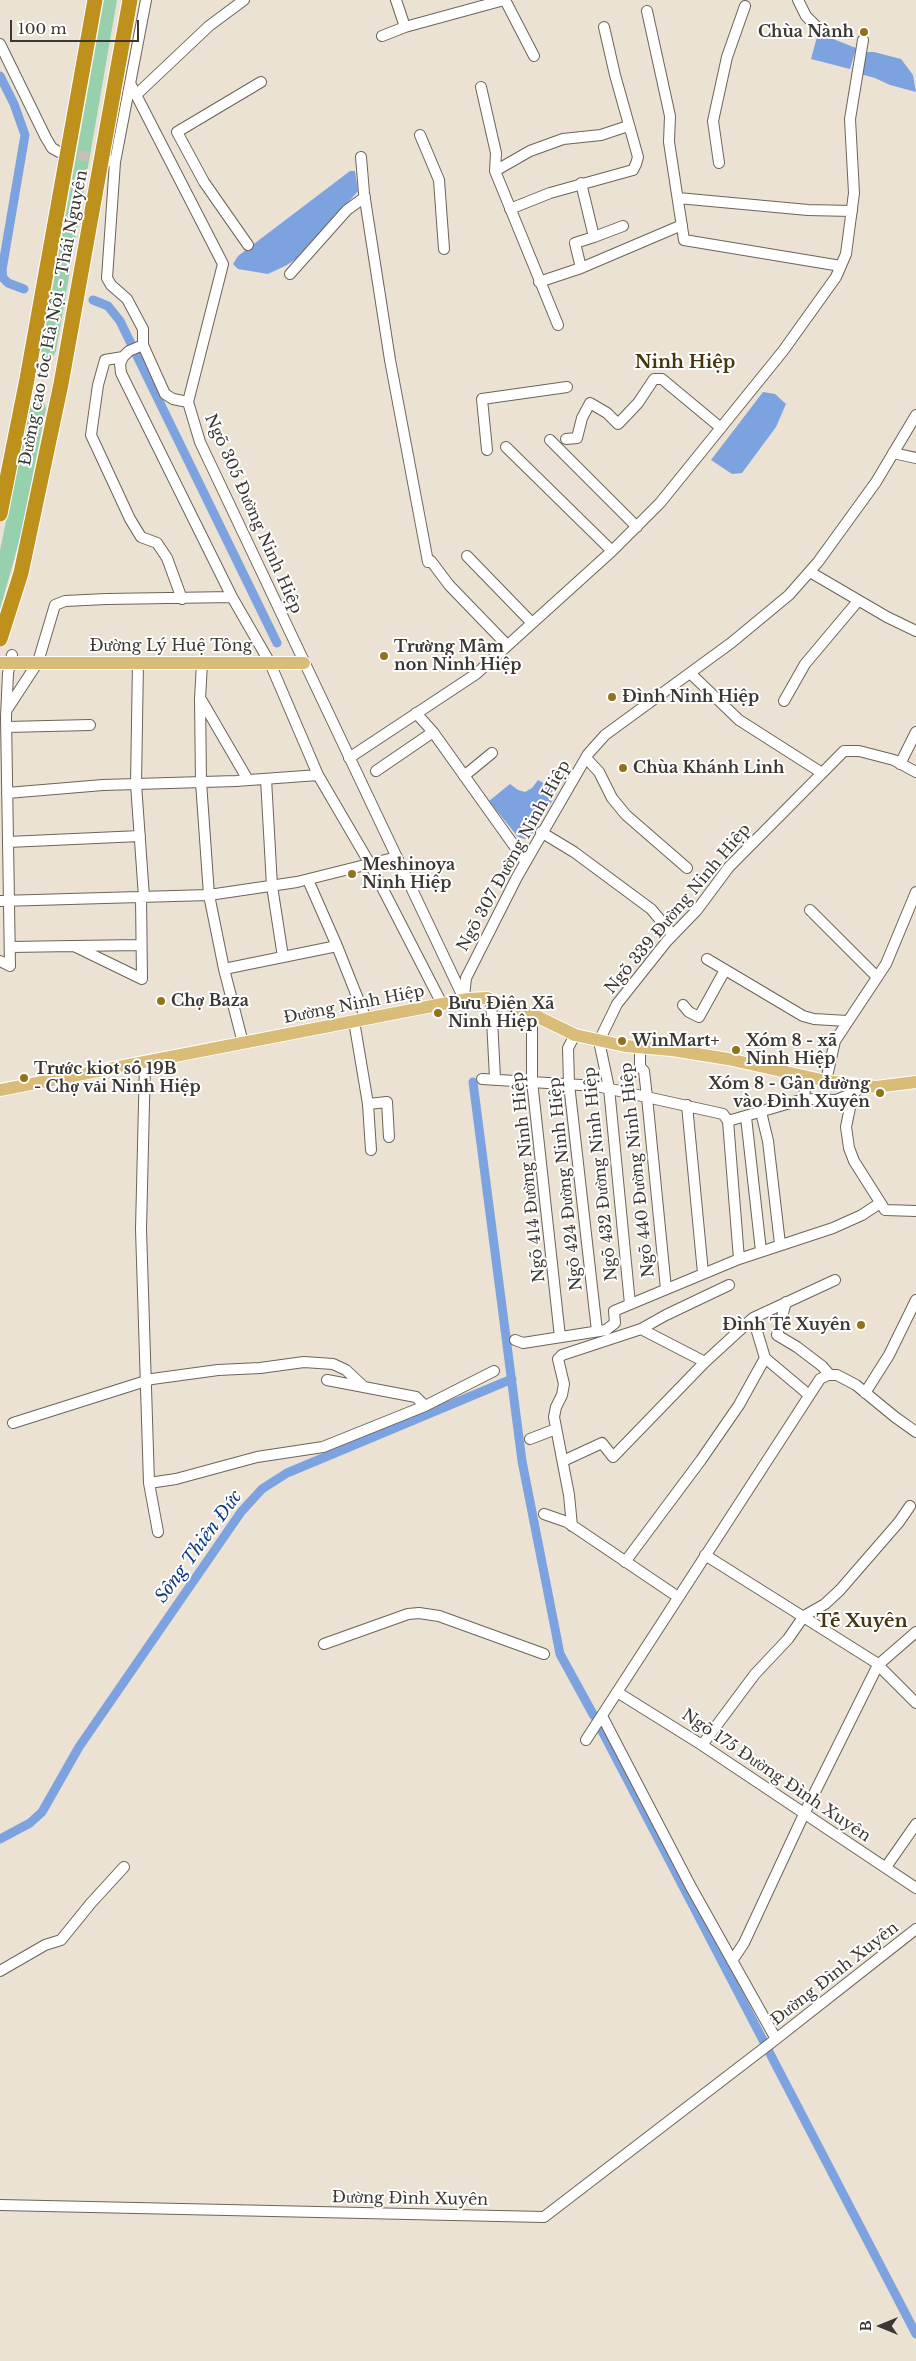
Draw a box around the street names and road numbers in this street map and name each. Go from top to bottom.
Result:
street label: Đường cao tốc Hà Nội - Thái Nguyên [16,168,92,468]
street label: Ngõ 305 Đường Ninh Hiệp [200,411,306,617]
street label: Đường Lý Huệ Tông [90,636,252,656]
street label: Ngõ 307 Đường Ninh Hiệp [453,757,575,955]
street label: Ngõ 339 Đường Ninh Hiệp [601,820,755,998]
street label: Đường Ninh Hiệp [282,982,426,1028]
street label: Ngõ 440 Đường Ninh Hiệp [617,1061,659,1279]
street label: Ngõ 432 Đường Ninh Hiệp [580,1066,622,1282]
street label: Ngõ 414 Đường Ninh Hiệp [508,1071,550,1283]
street label: Ngõ 424 Đường Ninh Hiệp [545,1076,587,1292]
street label: Ngõ 175 Đường Đình Xuyên [678,1706,874,1846]
street label: Đường Đình Xuyên [767,1918,903,2030]
street label: Đường Đình Xuyên [332,2188,488,2210]

